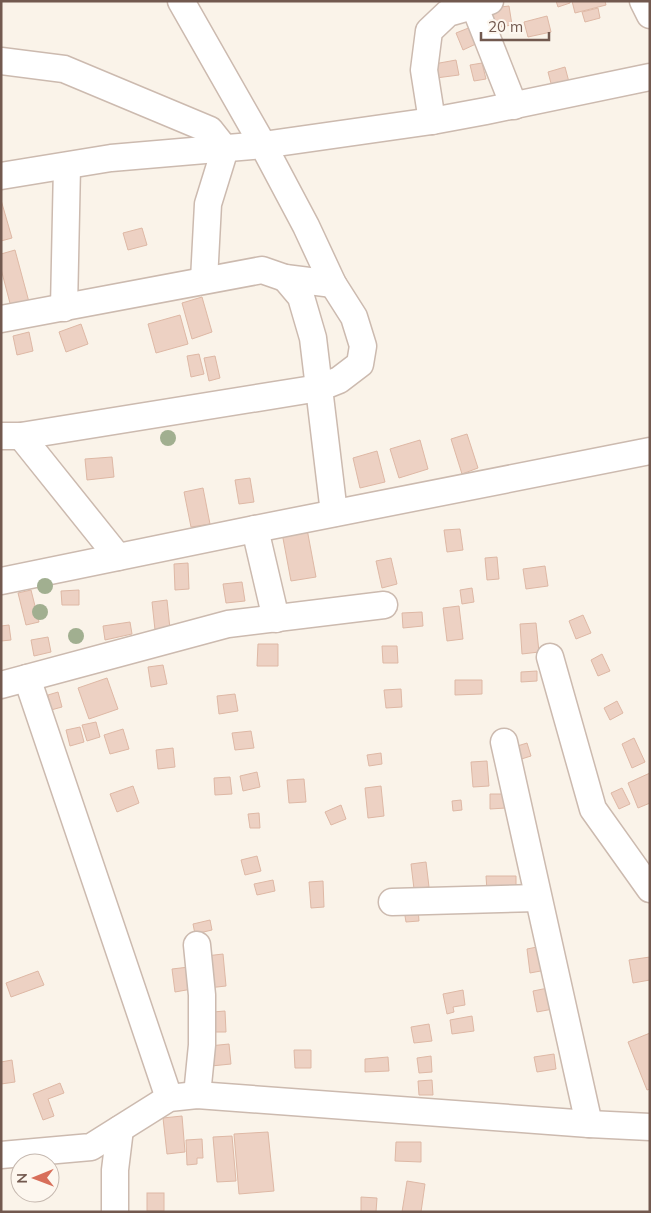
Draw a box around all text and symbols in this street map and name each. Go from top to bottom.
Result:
scale bar [481,10,548,42]
text: 20 m [488,17,523,36]
north arrow [10,1153,60,1203]
text: N [13,1173,31,1184]

